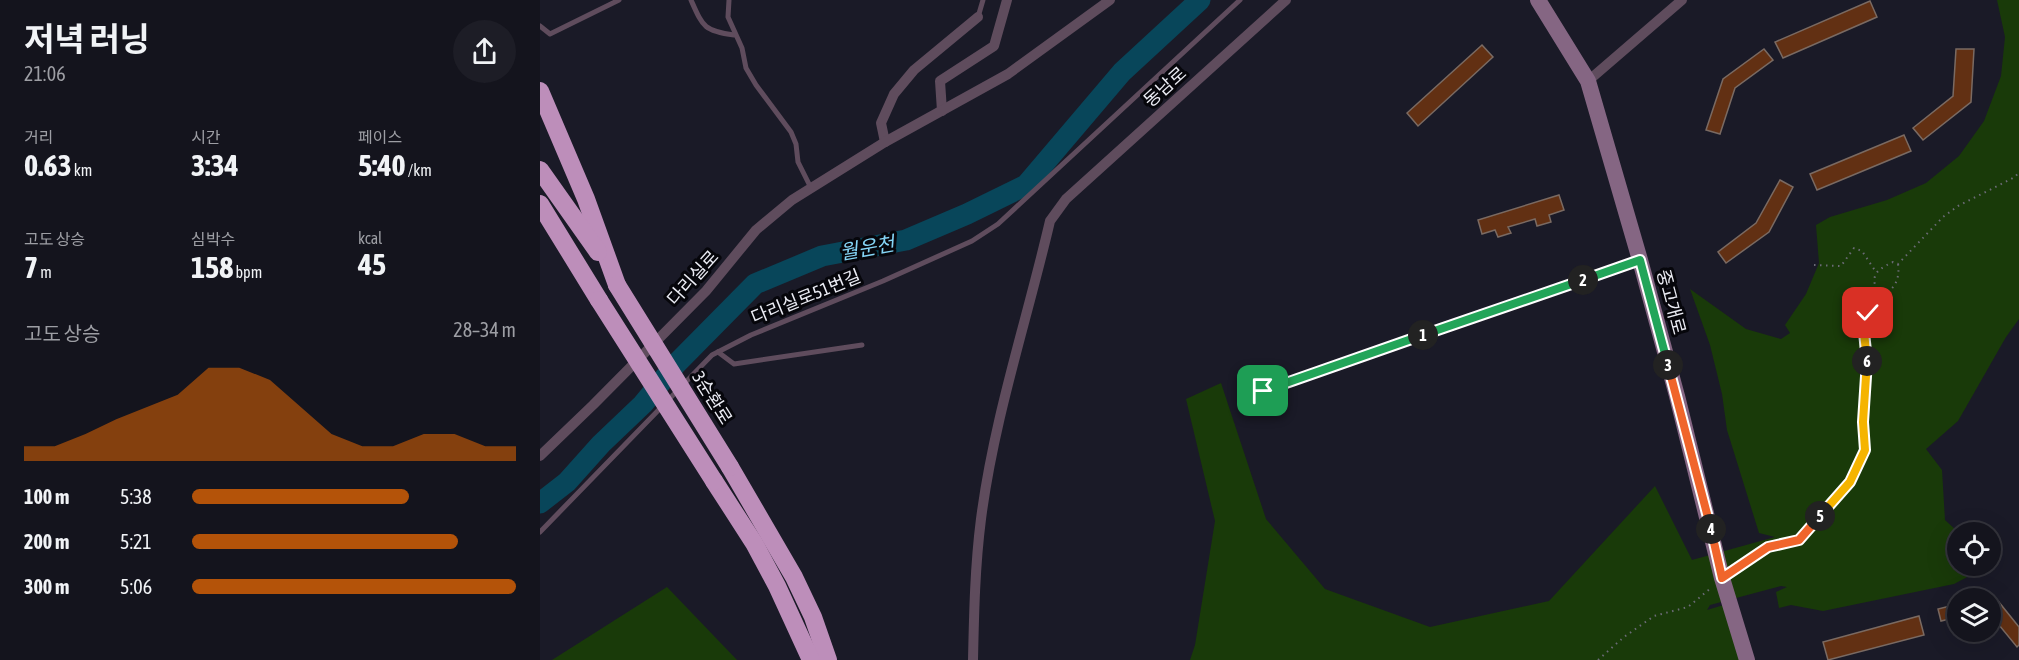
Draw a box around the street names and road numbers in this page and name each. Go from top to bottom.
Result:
street label: 동남로 [1139,62,1190,111]
street label: 다리실로 [663,246,723,309]
street label: 다리실로51번길 [748,265,864,328]
street label: 중고개로 [1653,267,1690,337]
street label: 3순환로 [688,368,737,428]

